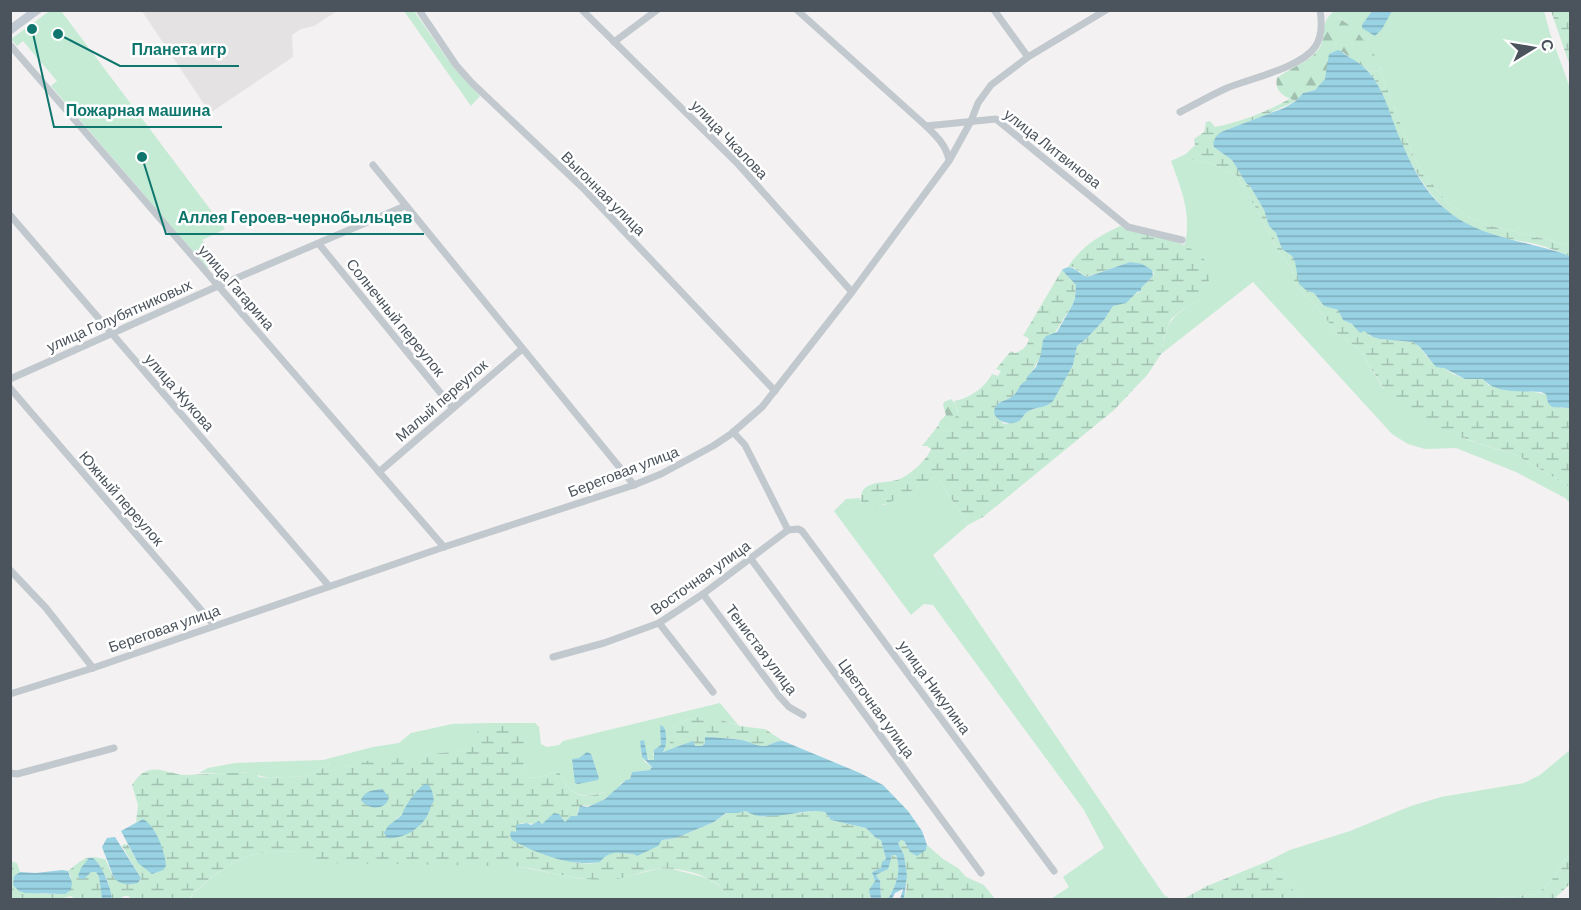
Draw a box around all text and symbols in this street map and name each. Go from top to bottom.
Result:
north arrow [1503,18,1563,78]
callout: Планета игр [120,32,239,66]
text: С [1538,38,1559,53]
text: Планета игр [131,39,227,58]
callout: Пожарная машина [54,93,222,127]
street label: улица Чкалова [688,96,773,183]
text: Пожарная машина [66,100,210,119]
street label: улица Литвинова [1001,104,1106,192]
street label: Выгонная улица [558,147,650,239]
callout: Аллея Героев-чернобыльцев [166,200,424,234]
text: Аллея Героев-чернобыльцев [178,207,412,226]
street label: улица Гагарина [195,241,279,334]
street label: Солнечный переулок [343,255,449,380]
street label: улица Голубятниковых [44,275,195,355]
street label: улица Жукова [142,350,219,435]
street label: Малый переулок [391,355,491,445]
street label: Береговая улица [565,441,681,500]
street label: Южный переулок [76,447,168,549]
street label: Восточная улица [647,536,754,618]
street label: Береговая улица [106,600,223,656]
street label: Тенистая улица [722,600,802,698]
street label: улица Никулина [895,637,975,738]
street label: Цветочная улица [835,655,919,762]

